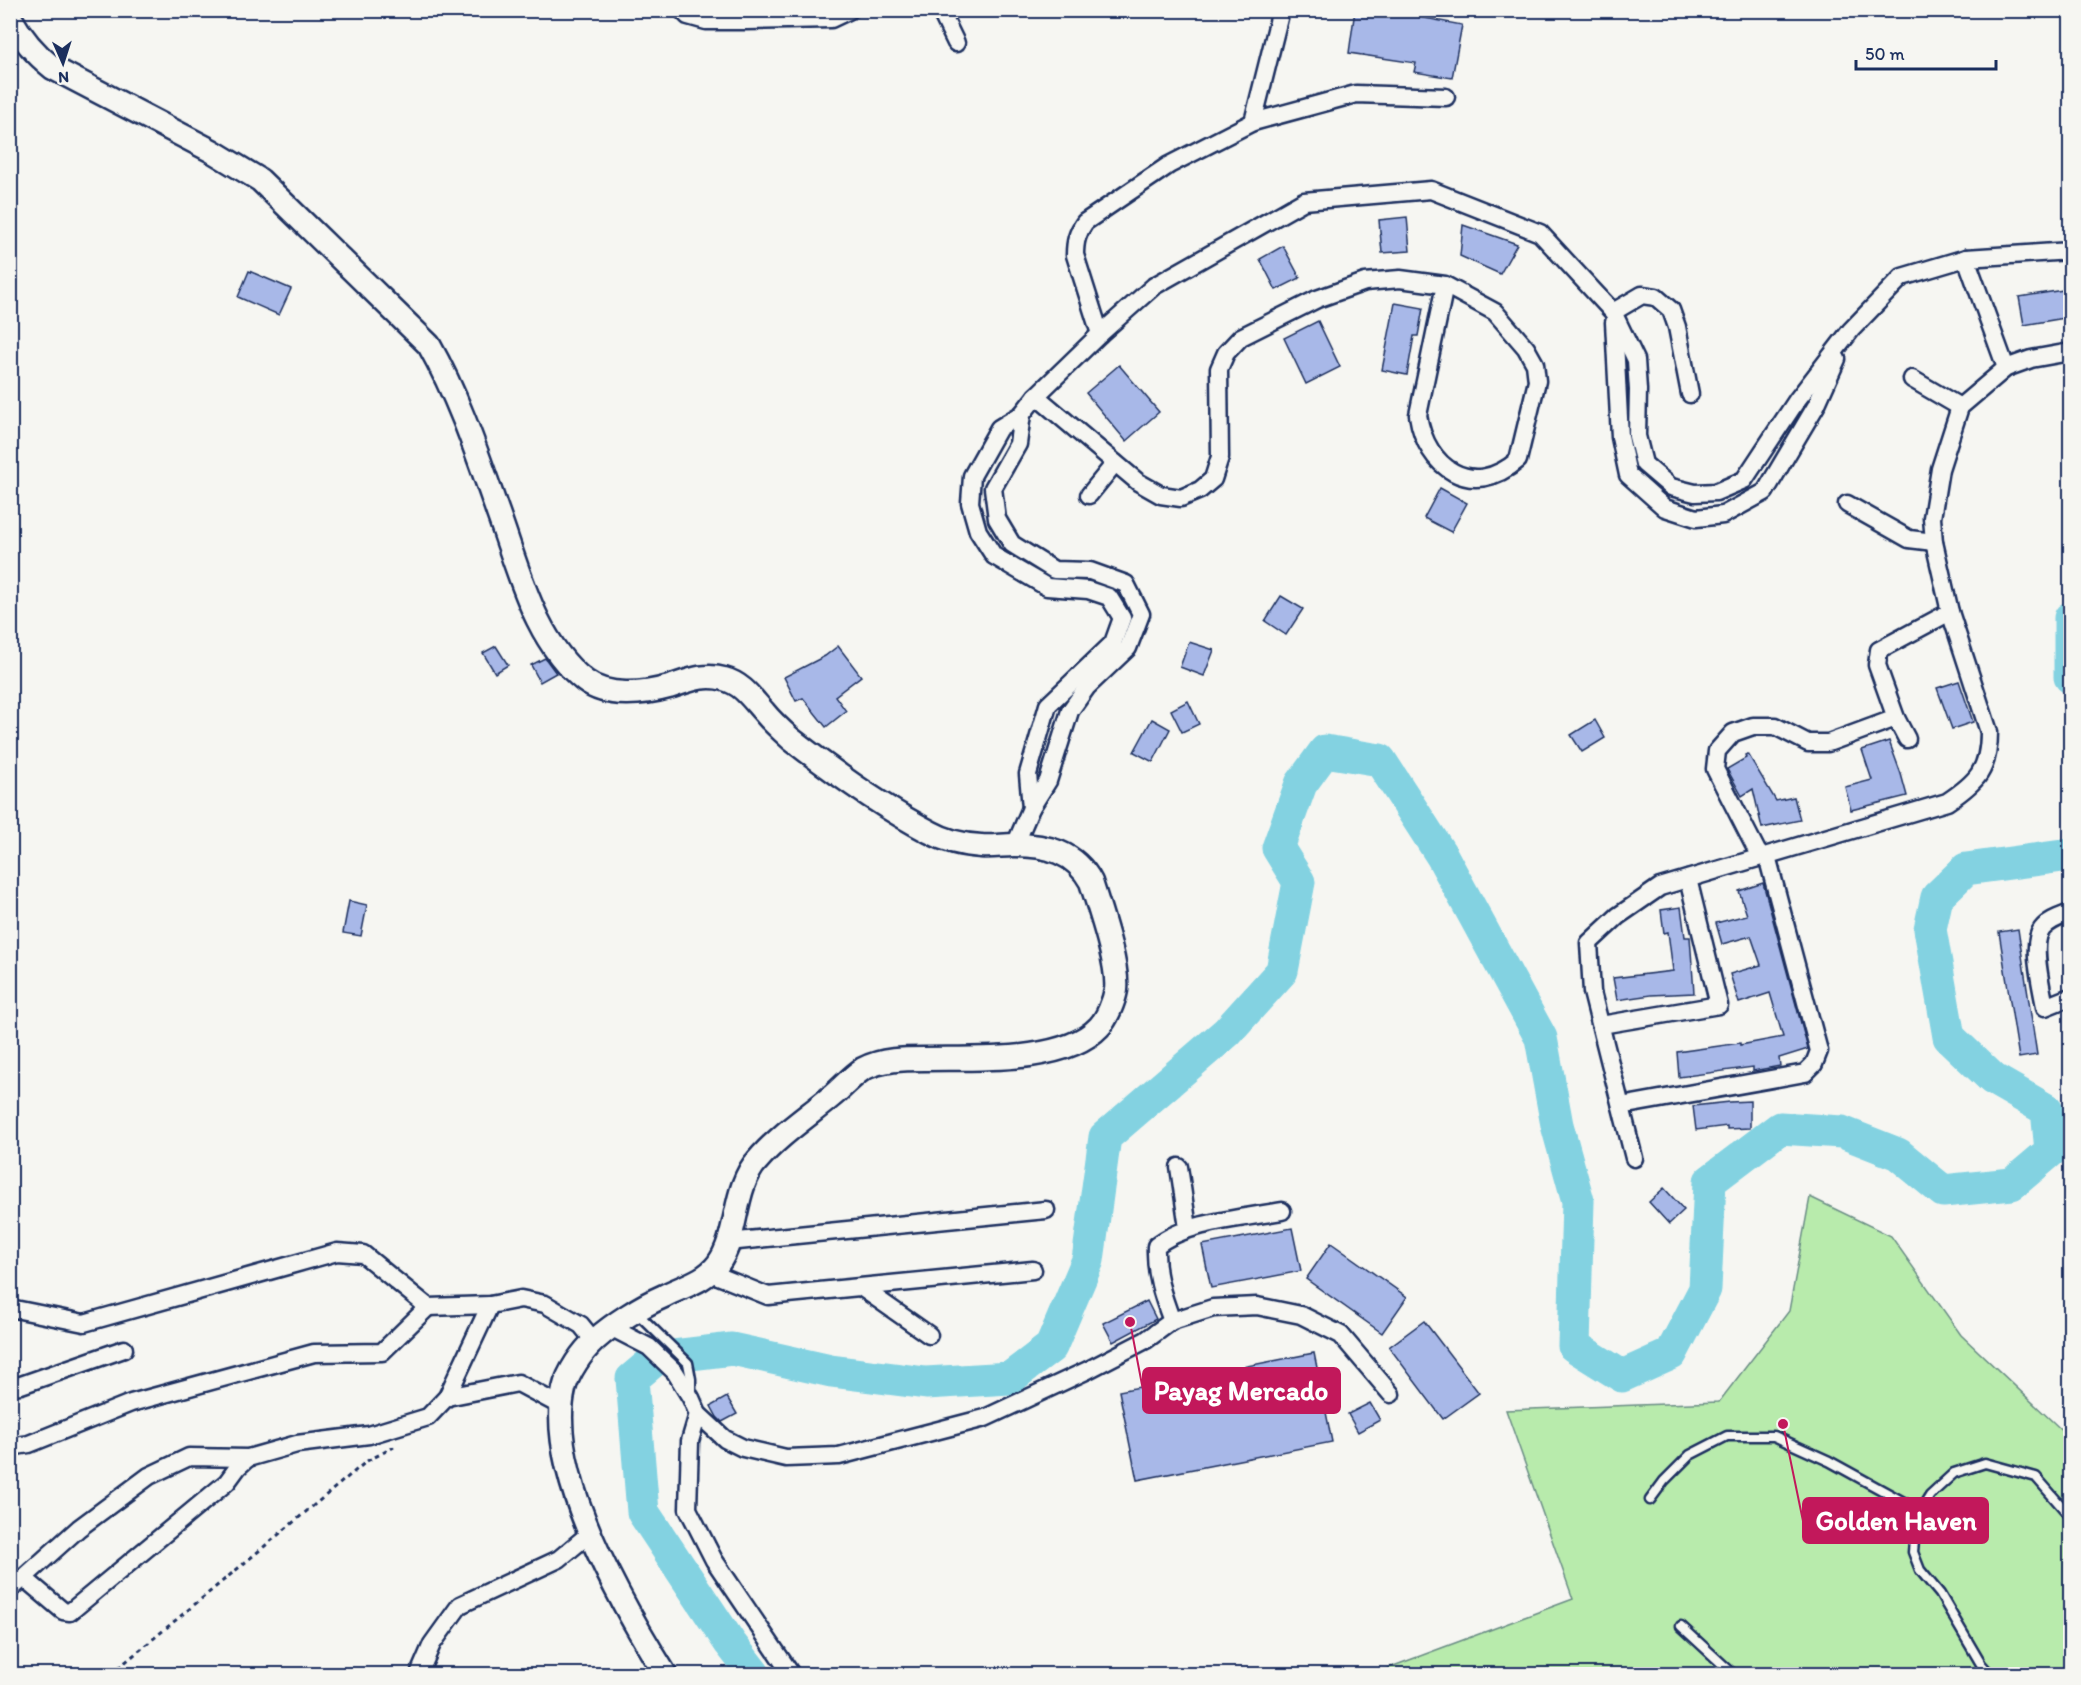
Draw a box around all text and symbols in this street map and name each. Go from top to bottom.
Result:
north arrow [33,33,93,93]
scale bar [1856,33,1996,71]
text: 50 m [1865,43,1905,65]
text: N [58,68,70,87]
callout: Payag Mercado [1143,1368,1340,1413]
text: Payag Mercado [1154,1374,1329,1407]
callout: Golden Haven [1803,1498,1988,1543]
text: Golden Haven [1815,1504,1977,1537]

